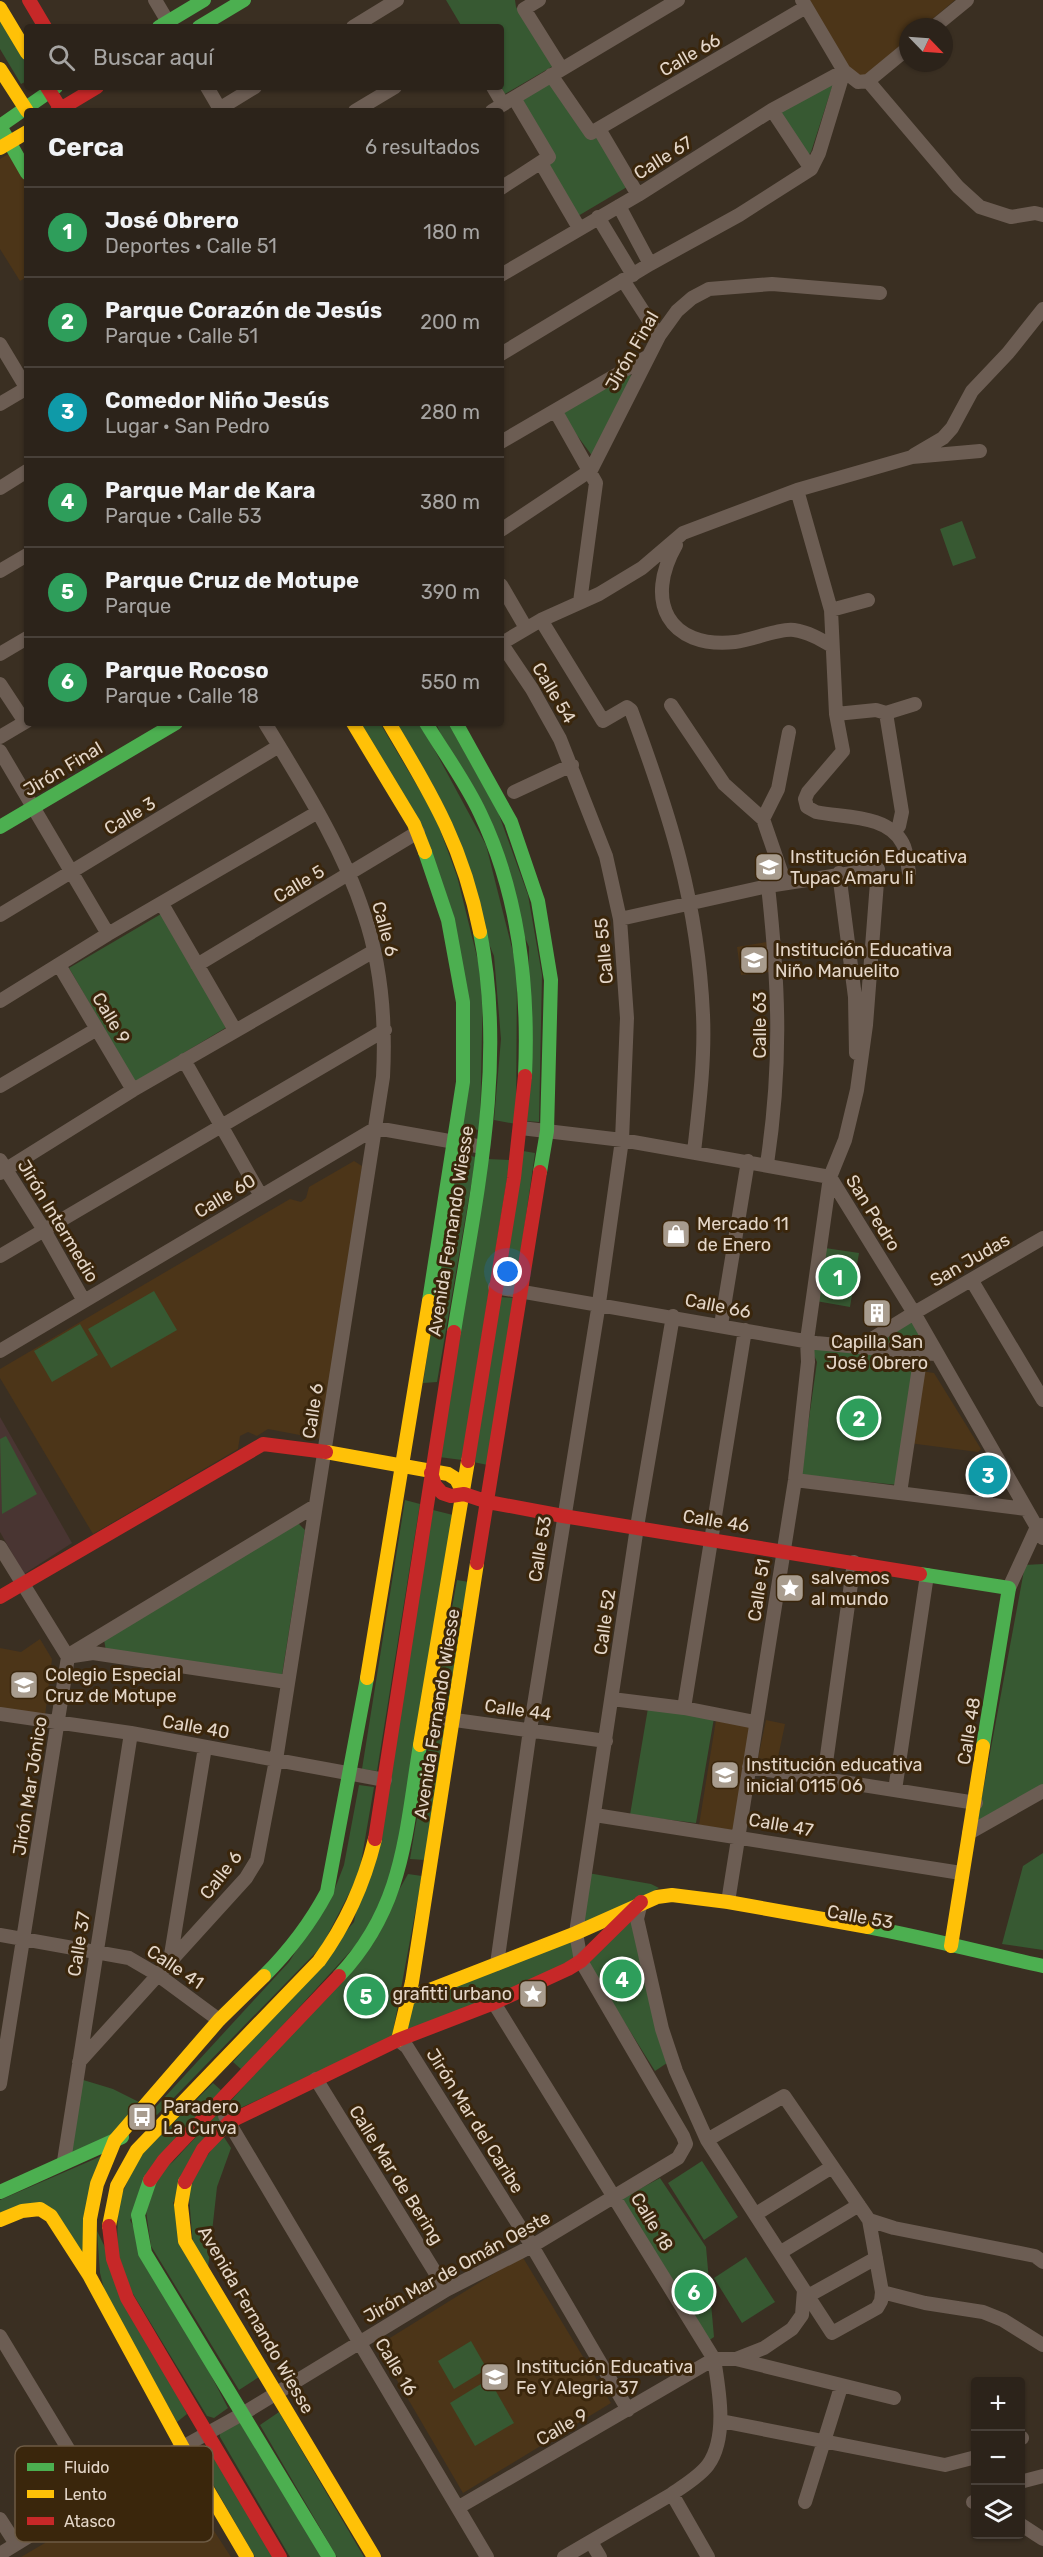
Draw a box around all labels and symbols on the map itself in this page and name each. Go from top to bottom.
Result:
north arrow [899,18,953,72]
street label: Calle 66 [656,29,725,81]
street label: Calle 67 [630,132,696,184]
street label: Jirón Final [600,307,664,395]
street label: Calle 54 [527,659,581,727]
street label: Jirón Final [20,737,106,801]
street label: Calle 3 [100,792,160,840]
place label: Institución Educativa Tupac Amaru Ii [790,846,967,889]
school or university icon: Institución Educativa Tupac Amaru Ii [753,851,785,883]
street label: Calle 5 [269,860,329,908]
street label: Calle 6 [367,899,403,959]
street label: Calle 55 [590,917,618,985]
place label: Institución Educativa Niño Manuelito [775,939,952,982]
school or university icon: Institución Educativa Niño Manuelito [738,944,770,976]
street label: Calle 9 [87,988,135,1048]
street label: Calle 63 [749,992,771,1058]
street label: Avenida Fernando Wiesse [423,1124,479,1338]
street label: Jirón Intermedio [13,1156,103,1286]
street label: Calle 60 [190,1169,260,1223]
street label: San Pedro [841,1171,905,1255]
place label: Mercado 11 de Enero [697,1213,789,1256]
shop icon: Mercado 11 de Enero [660,1218,692,1250]
street label: San Judas [926,1228,1014,1292]
pin: 1 [818,1254,858,1300]
your location [493,1257,522,1286]
street label: Calle 66 [683,1289,753,1323]
building icon: Capilla San José Obrero [861,1297,893,1329]
place label: Capilla San José Obrero [826,1331,928,1374]
street label: Calle 6 [298,1381,328,1440]
pin: 2 [840,1396,878,1440]
pin: 3 [968,1452,1008,1498]
street label: Calle 46 [681,1505,751,1537]
street label: Calle 53 [524,1514,556,1584]
street label: Calle 51 [743,1557,775,1623]
place label: salvemos al mundo [811,1567,890,1610]
place icon: salvemos al mundo [774,1572,806,1604]
street label: Calle 52 [589,1588,621,1656]
street label: Avenida Fernando Wiesse [409,1607,465,1821]
place label: Colegio Especial Cruz de Motupe [45,1664,181,1707]
school or university icon: Colegio Especial Cruz de Motupe [8,1669,40,1701]
street label: Calle 44 [483,1694,553,1726]
street label: Calle 48 [953,1696,985,1766]
street label: Calle 40 [161,1710,231,1744]
street label: Jirón Mar Jónico [8,1715,52,1857]
place label: Institución educativa inicial 0115 06 [746,1754,923,1797]
school or university icon: Institución educativa inicial 0115 06 [709,1759,741,1791]
street label: Calle 47 [747,1809,815,1841]
street label: Calle 6 [195,1846,247,1904]
street label: Calle 53 [825,1900,895,1934]
street label: Calle 37 [63,1910,95,1978]
street label: Calle 41 [142,1940,208,1994]
pin: 4 [602,1956,642,2002]
pin: 5 [346,1974,386,2018]
place icon: grafitti urbano [517,1978,549,2010]
place label: grafitti urbano [392,1983,512,2005]
street label: Jirón Mar del Caribe [422,2045,528,2197]
place label: Paradero La Curva [163,2096,239,2139]
bus stop icon: Paradero La Curva [126,2101,158,2133]
street label: Calle Mar de Bering [344,2101,448,2249]
street label: Calle 18 [626,2189,678,2255]
street label: Jirón Mar de Omán Oeste [360,2206,554,2328]
street label: Avenida Fernando Wiesse [193,2222,319,2418]
pin: 6 [674,2270,714,2314]
street label: Calle 16 [370,2334,422,2400]
place label: Institución Educativa Fe Y Alegria 37 [516,2356,693,2399]
school or university icon: Institución Educativa Fe Y Alegria 37 [479,2361,511,2393]
street label: Calle 9 [532,2404,592,2450]
legend [15,2446,213,2542]
text: Fluido [64,2458,109,2477]
text: Lento [64,2485,107,2504]
text: Atasco [64,2512,116,2531]

